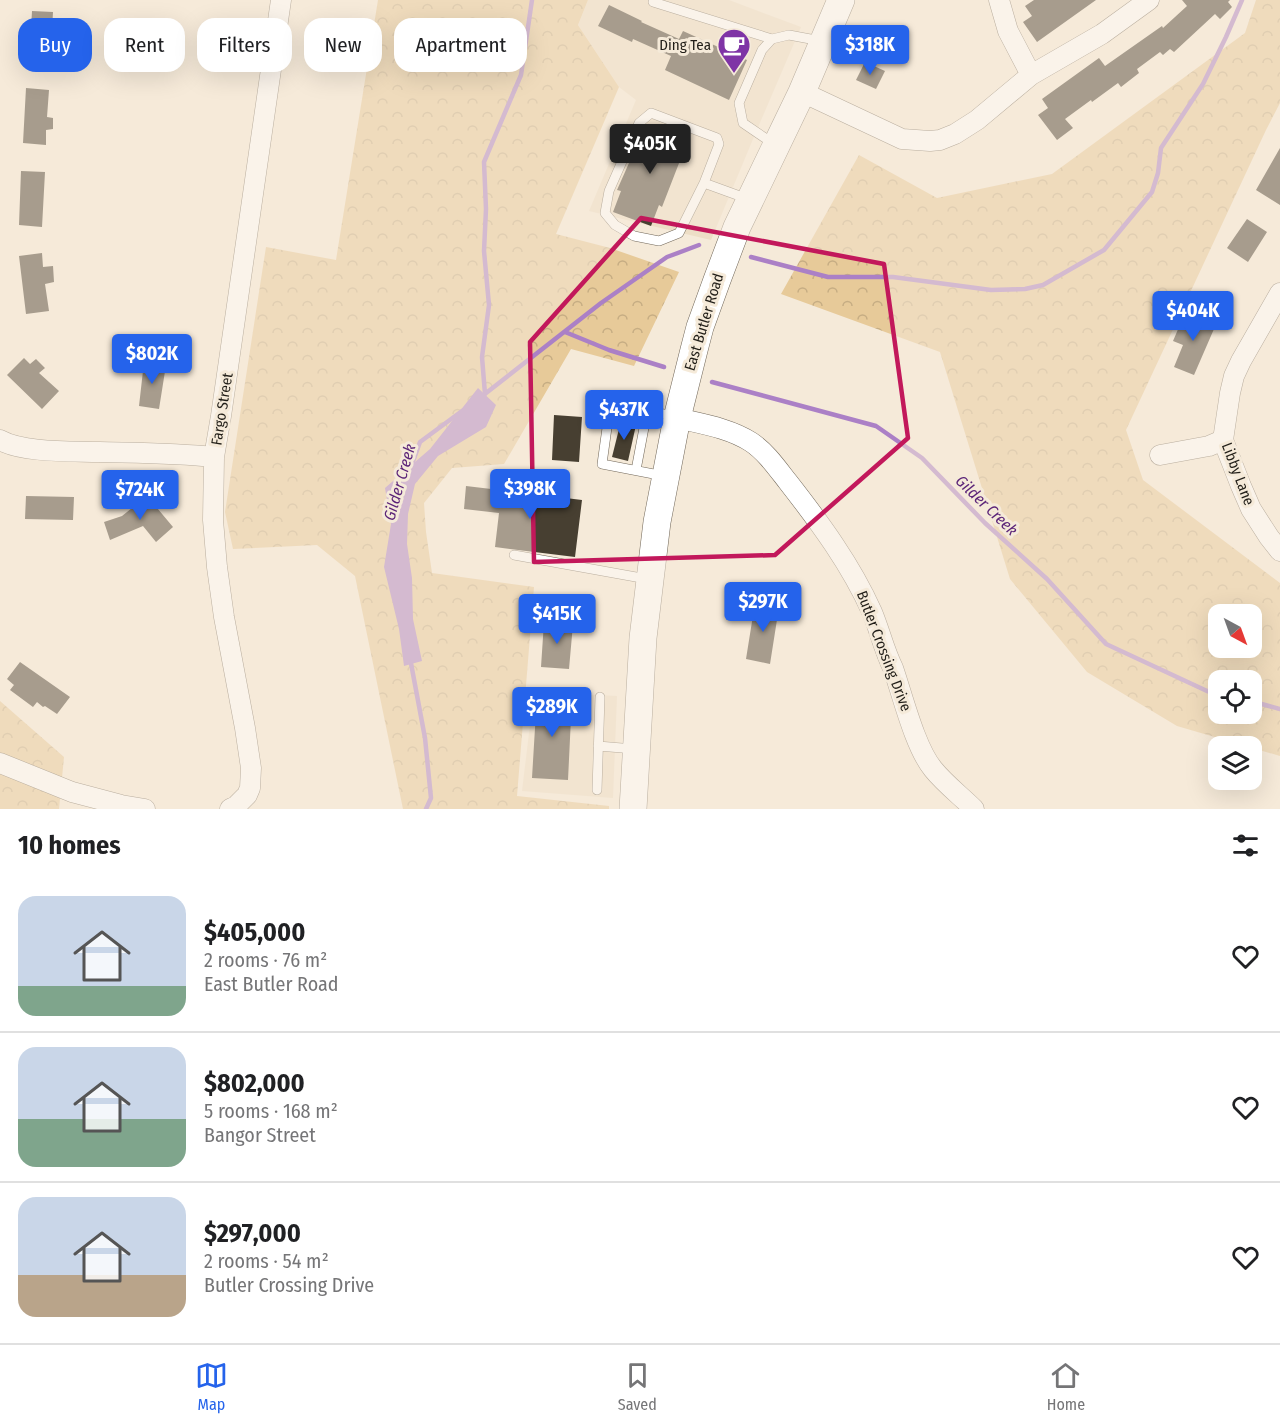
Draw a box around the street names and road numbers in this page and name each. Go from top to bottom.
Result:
street label: East Butler Road [681,271,727,373]
street label: Fargo Street [207,371,237,447]
street label: Libby Lane [1218,440,1258,508]
street label: Butler Crossing Drive [853,588,915,714]

